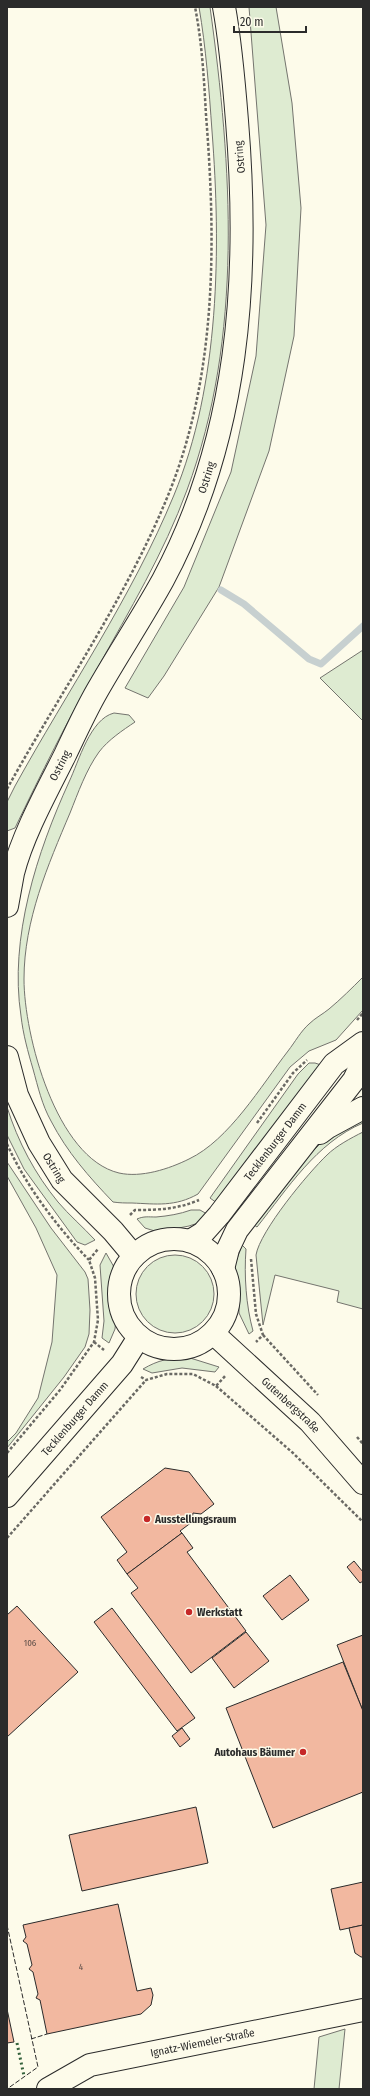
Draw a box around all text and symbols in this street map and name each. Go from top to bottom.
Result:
scale bar [234,8,306,34]
text: 20 m [240,15,264,29]
street label: Ostring [232,139,248,174]
street label: Ostring [195,459,218,495]
street label: Ostring [47,747,73,783]
street label: Tecklenburger Damm [241,1100,309,1183]
street label: Ostring [40,1150,69,1186]
street label: Gutenbergstraße [259,1374,323,1435]
street label: Tecklenburger Damm [39,1378,111,1458]
place label: Ausstellungsraum [154,1513,236,1526]
marker: Ausstellungsraum [142,1514,152,1524]
place label: Werkstatt [197,1606,242,1619]
marker: Werkstatt [184,1607,194,1617]
house number: 106 [24,1638,37,1648]
place label: Autohaus Bäumer [213,1746,296,1759]
marker: Autohaus Bäumer [298,1747,308,1757]
house number: 4 [79,1962,84,1972]
street label: Ignatz-Wiemeler-Straße [149,2026,256,2059]

